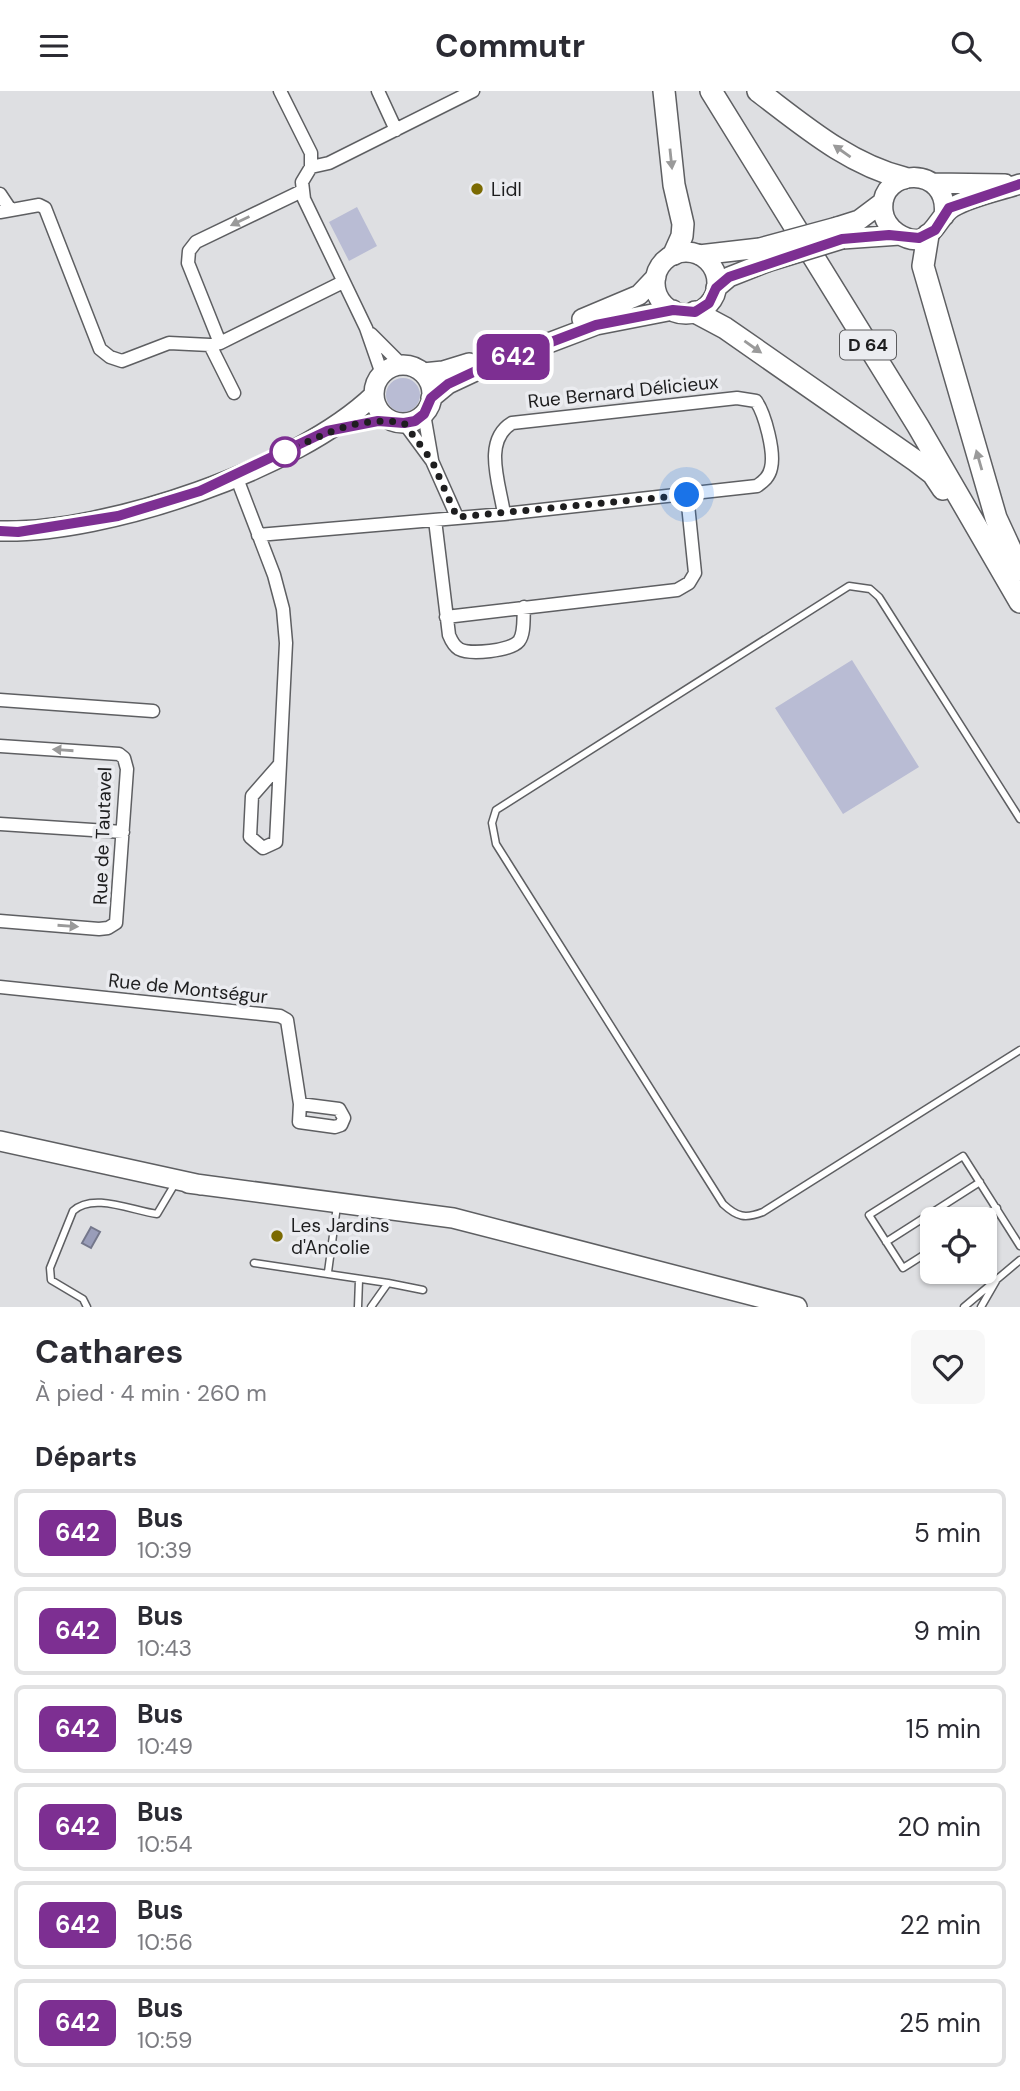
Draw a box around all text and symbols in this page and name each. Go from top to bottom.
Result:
text: Commutr [435,25,585,67]
icon: menu [35,27,73,65]
icon: search [947,27,985,65]
one-way arrow [832,145,851,158]
one-way arrow [666,148,677,170]
place label: Lidl [491,177,522,202]
marker: Lidl [469,181,485,197]
one-way arrow [230,215,250,226]
road number: D 64 [840,331,896,359]
line badge: 642 [473,334,553,380]
one-way arrow [744,340,762,354]
text: 642 [491,341,535,372]
street label: Rue Bernard Délicieux [527,369,720,414]
unlabelled marker [270,437,300,467]
one-way arrow [974,450,984,471]
your location [669,477,704,512]
one-way arrow [52,744,74,755]
street label: Rue de Tautavel [88,766,117,906]
one-way arrow [57,921,79,932]
street label: Rue de Montségur [107,968,269,1009]
map controls [920,1207,997,1284]
button: locate [920,1207,997,1284]
place label: Les Jardins d'Ancolie [291,1213,389,1260]
marker: Les Jardins d'Ancolie [269,1228,285,1244]
text: Cathares [35,1330,183,1373]
button: heart [911,1330,985,1404]
text: À pied · 4 min · 260 m [35,1378,267,1408]
text: Départs [35,1440,137,1474]
text: Bus [137,1501,183,1535]
text: 5 min [914,1516,981,1550]
text: 642 [55,1517,100,1548]
text: 10:39 [137,1535,192,1565]
text: Bus [137,1599,183,1633]
text: 9 min [913,1614,981,1648]
text: 642 [55,1615,100,1646]
text: 10:43 [137,1633,192,1663]
text: Bus [137,1697,183,1731]
text: 15 min [906,1712,981,1746]
text: 642 [55,1713,100,1744]
text: 10:49 [137,1731,193,1761]
text: Bus [137,1795,183,1829]
text: 20 min [897,1810,981,1844]
text: 642 [55,1811,100,1842]
text: 10:54 [137,1829,193,1859]
text: Bus [137,1893,183,1927]
text: 22 min [900,1908,981,1942]
text: 642 [55,1909,100,1940]
text: 10:56 [137,1927,193,1957]
text: Bus [137,1991,183,2025]
text: 25 min [899,2006,981,2040]
text: 642 [55,2007,100,2038]
text: 10:59 [137,2025,192,2055]

